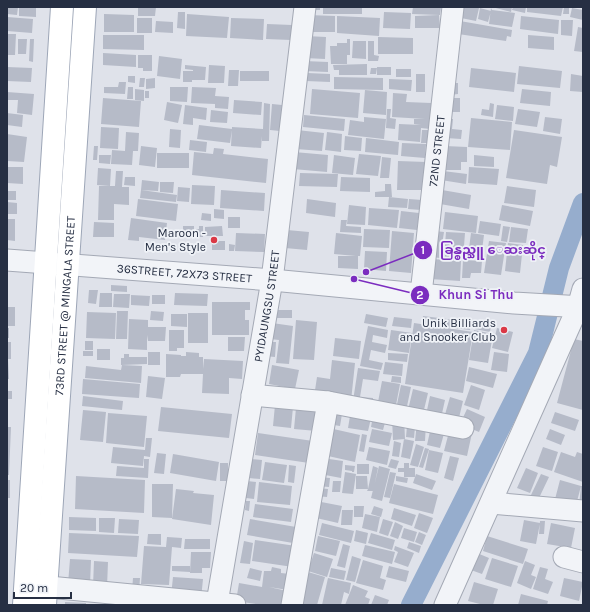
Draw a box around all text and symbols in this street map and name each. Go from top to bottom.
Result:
street label: 72ND STREET [426,114,448,187]
street label: 73RD STREET @ MINGALA STREET [52,215,78,396]
place label: Maroon - Men's Style [145,226,206,254]
marker: Maroon - Men's Style [209,235,219,245]
callout: ခြန္စည္သူ ေဆးဆိုင္ [413,237,554,262]
text: ခြန္စည္သူ ေဆးဆိုင္ [440,241,546,261]
text: 1 [421,243,425,257]
street label: PYIDAUNGSU STREET [251,249,283,363]
street label: 36STREET, 72X73 STREET [116,261,253,285]
callout: Khun Si Thu [410,282,521,307]
text: Khun Si Thu [438,287,514,302]
text: 2 [416,288,424,302]
place label: Unik Billiards and Snooker Club [399,316,496,344]
marker: Unik Billiards and Snooker Club [499,325,509,335]
scale bar [14,574,71,600]
text: 20 m [20,581,48,595]

